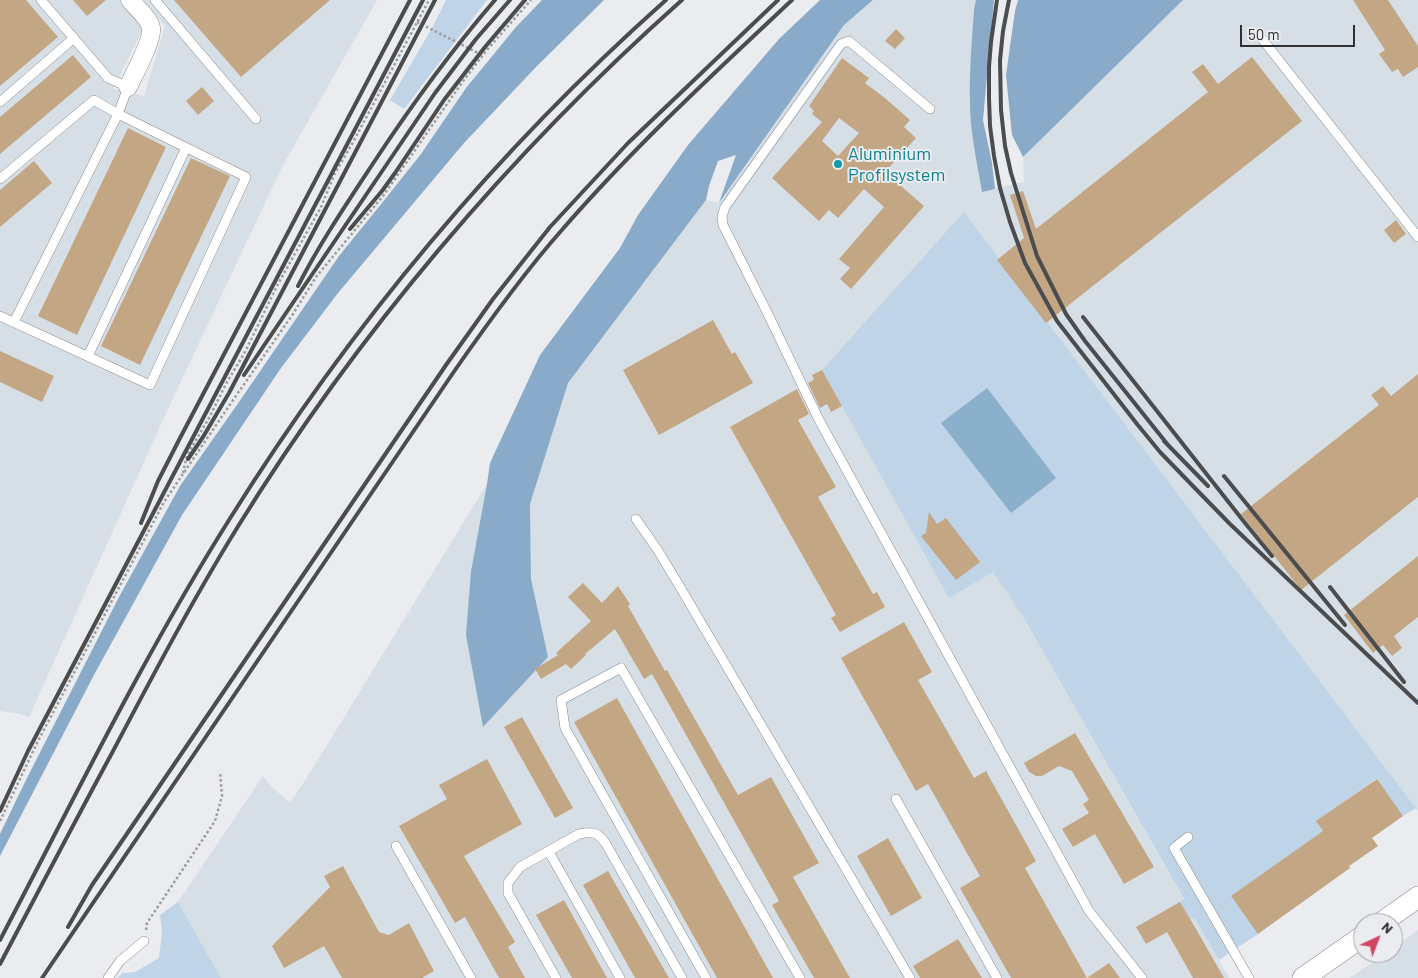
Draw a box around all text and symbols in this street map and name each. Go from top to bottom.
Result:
scale bar [1243,15,1358,47]
text: 50 m [1248,25,1280,43]
place label: Aluminium Profilsystem [848,143,945,186]
marker: Aluminium Profilsystem [832,158,844,170]
north arrow [1353,913,1403,963]
text: N [1379,918,1397,937]

